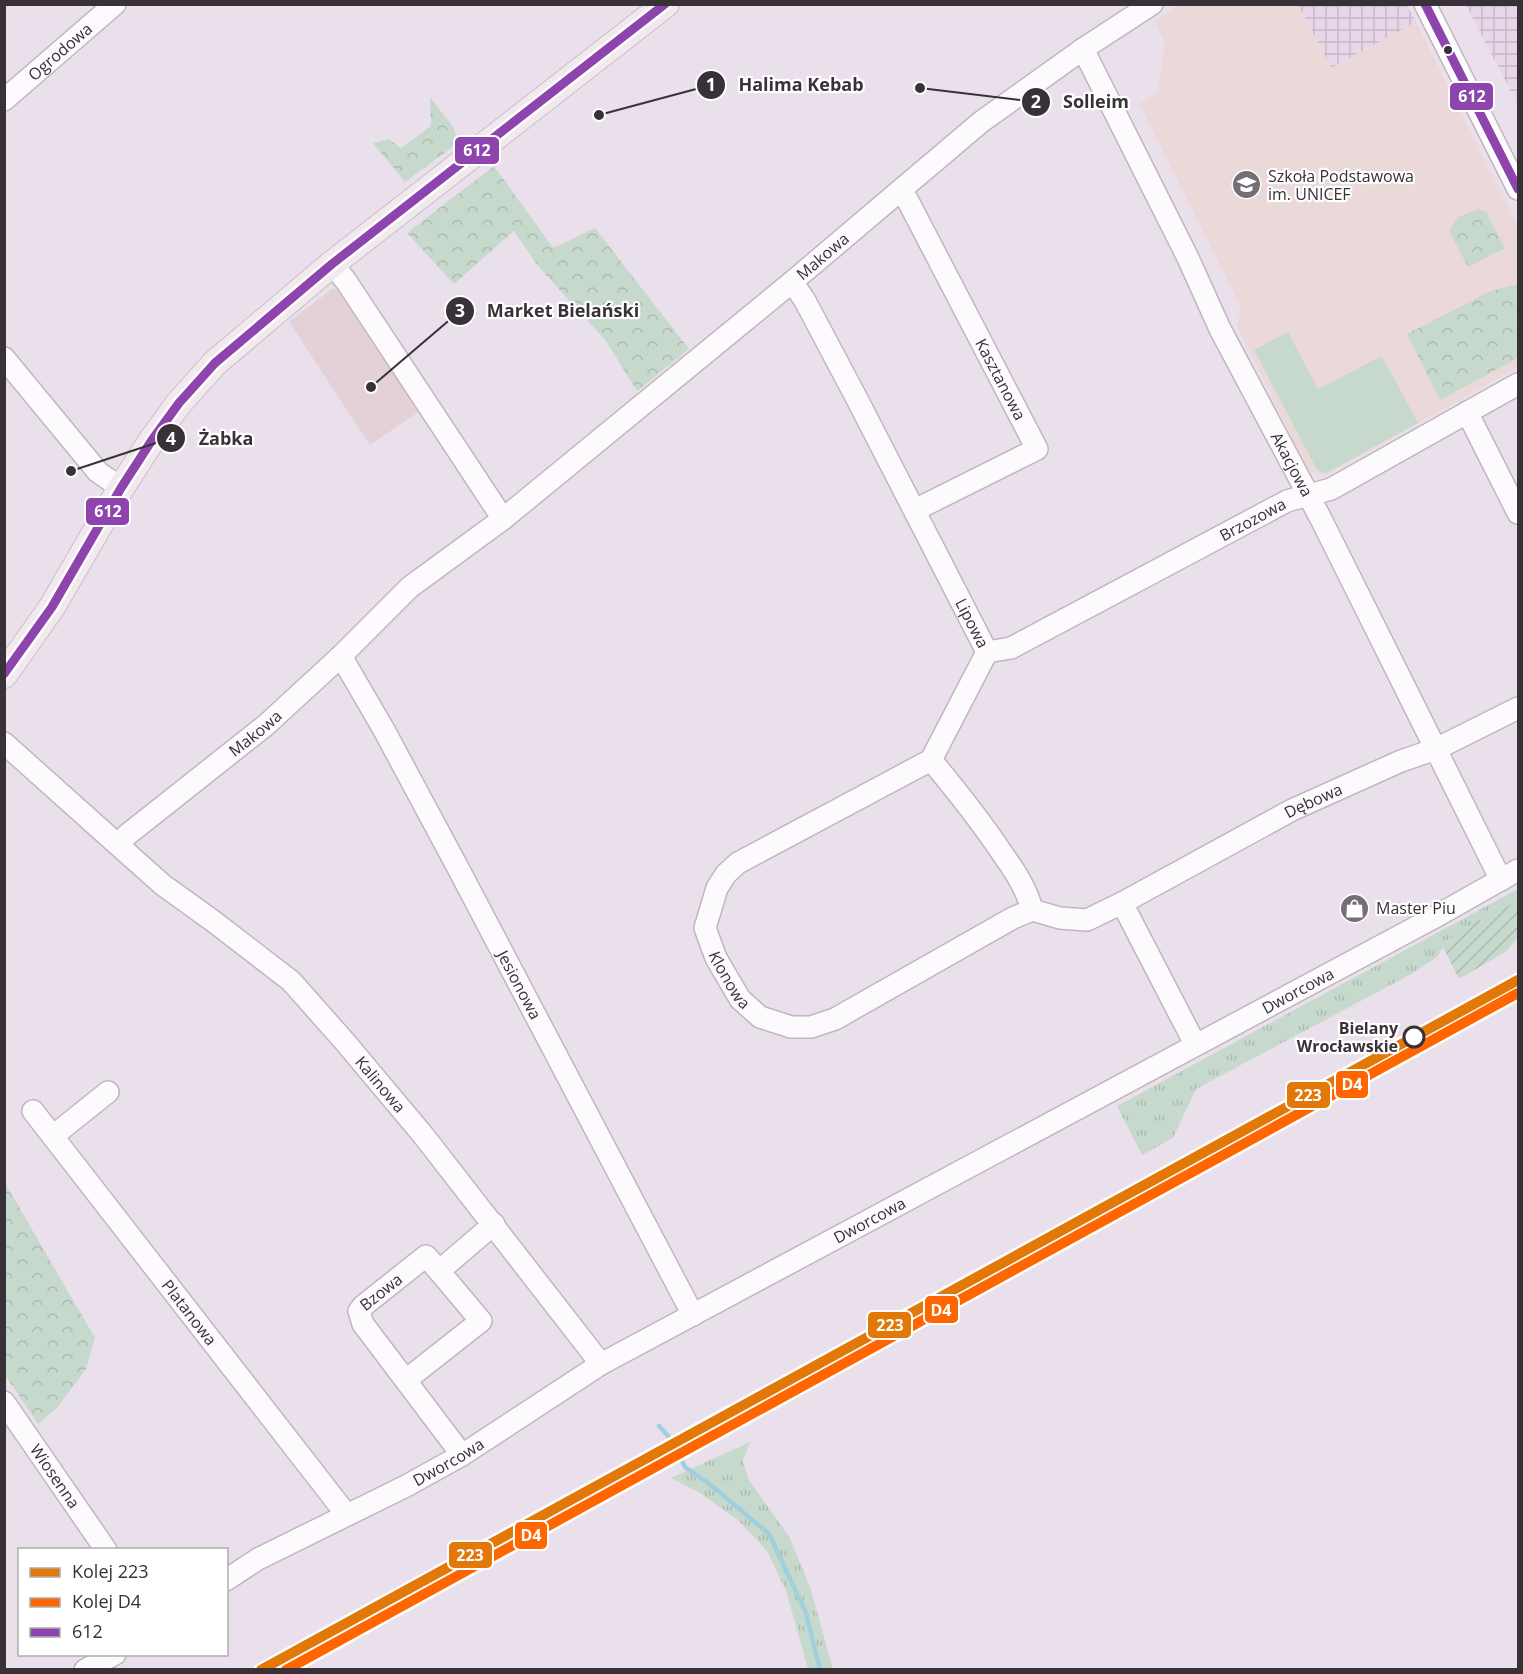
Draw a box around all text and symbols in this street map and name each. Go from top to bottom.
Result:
street label: Ogrodowa [23,18,97,85]
unlabelled marker [1442,44,1454,56]
callout: Halima Kebab [696,67,875,103]
text: 1 [706,72,716,96]
text: Halima Kebab [738,72,864,96]
line badge: 612 [1449,82,1494,111]
callout: Solleim [1021,84,1141,120]
text: 612 [1458,85,1486,107]
text: 2 [1031,89,1041,113]
text: Solleim [1063,89,1129,113]
line badge: 612 [454,136,500,165]
text: 612 [463,139,491,161]
place label: Szkoła Podstawowa im. UNICEF [1268,165,1414,205]
school or university icon: Szkoła Podstawowa im. UNICEF [1231,169,1263,201]
street label: Makowa [791,228,853,285]
callout: Market Bielański [445,293,651,329]
text: 3 [455,298,465,322]
text: Market Bielański [487,298,639,322]
street label: Kasztanowa [970,335,1031,424]
callout: Żabka [156,420,265,456]
text: 4 [166,426,176,450]
text: Żabka [199,426,253,450]
street label: Akacjowa [1266,428,1318,500]
street label: Brzozowa [1215,493,1290,546]
line badge: 612 [85,497,130,526]
text: 612 [94,500,122,522]
street label: Lipowa [950,595,994,652]
street label: Makowa [224,705,286,762]
street label: Dębowa [1280,778,1346,823]
shop icon: Master Piu [1339,892,1371,924]
place label: Master Piu [1376,897,1456,919]
street label: Jesionowa [491,944,547,1023]
street label: Klonowa [703,948,755,1014]
street label: Dworcowa [1258,962,1338,1019]
place label: Bielany Wrocławskie [1297,1017,1399,1057]
marker: Bielany Wrocławskie [1403,1026,1425,1048]
street label: Kalinowa [350,1051,411,1117]
line badge: D4 [1335,1070,1369,1099]
text: D4 [1342,1073,1363,1095]
line badge: 223 [1286,1081,1331,1109]
text: 223 [1294,1084,1322,1106]
street label: Dworcowa [830,1192,909,1248]
street label: Bzowa [355,1268,407,1316]
street label: Platanowa [157,1275,222,1350]
line badge: D4 [924,1295,959,1324]
text: D4 [931,1299,952,1321]
line badge: 223 [867,1311,912,1339]
text: 223 [876,1314,904,1336]
street label: Dworcowa [409,1433,488,1491]
street label: Wiosenna [25,1440,85,1513]
line badge: D4 [514,1521,548,1550]
text: D4 [521,1524,542,1546]
line badge: 223 [448,1541,493,1569]
text: 223 [456,1544,484,1566]
legend [18,1548,228,1656]
text: Kolej 223 [72,1559,149,1583]
text: Kolej D4 [72,1589,141,1613]
text: 612 [72,1619,103,1643]

